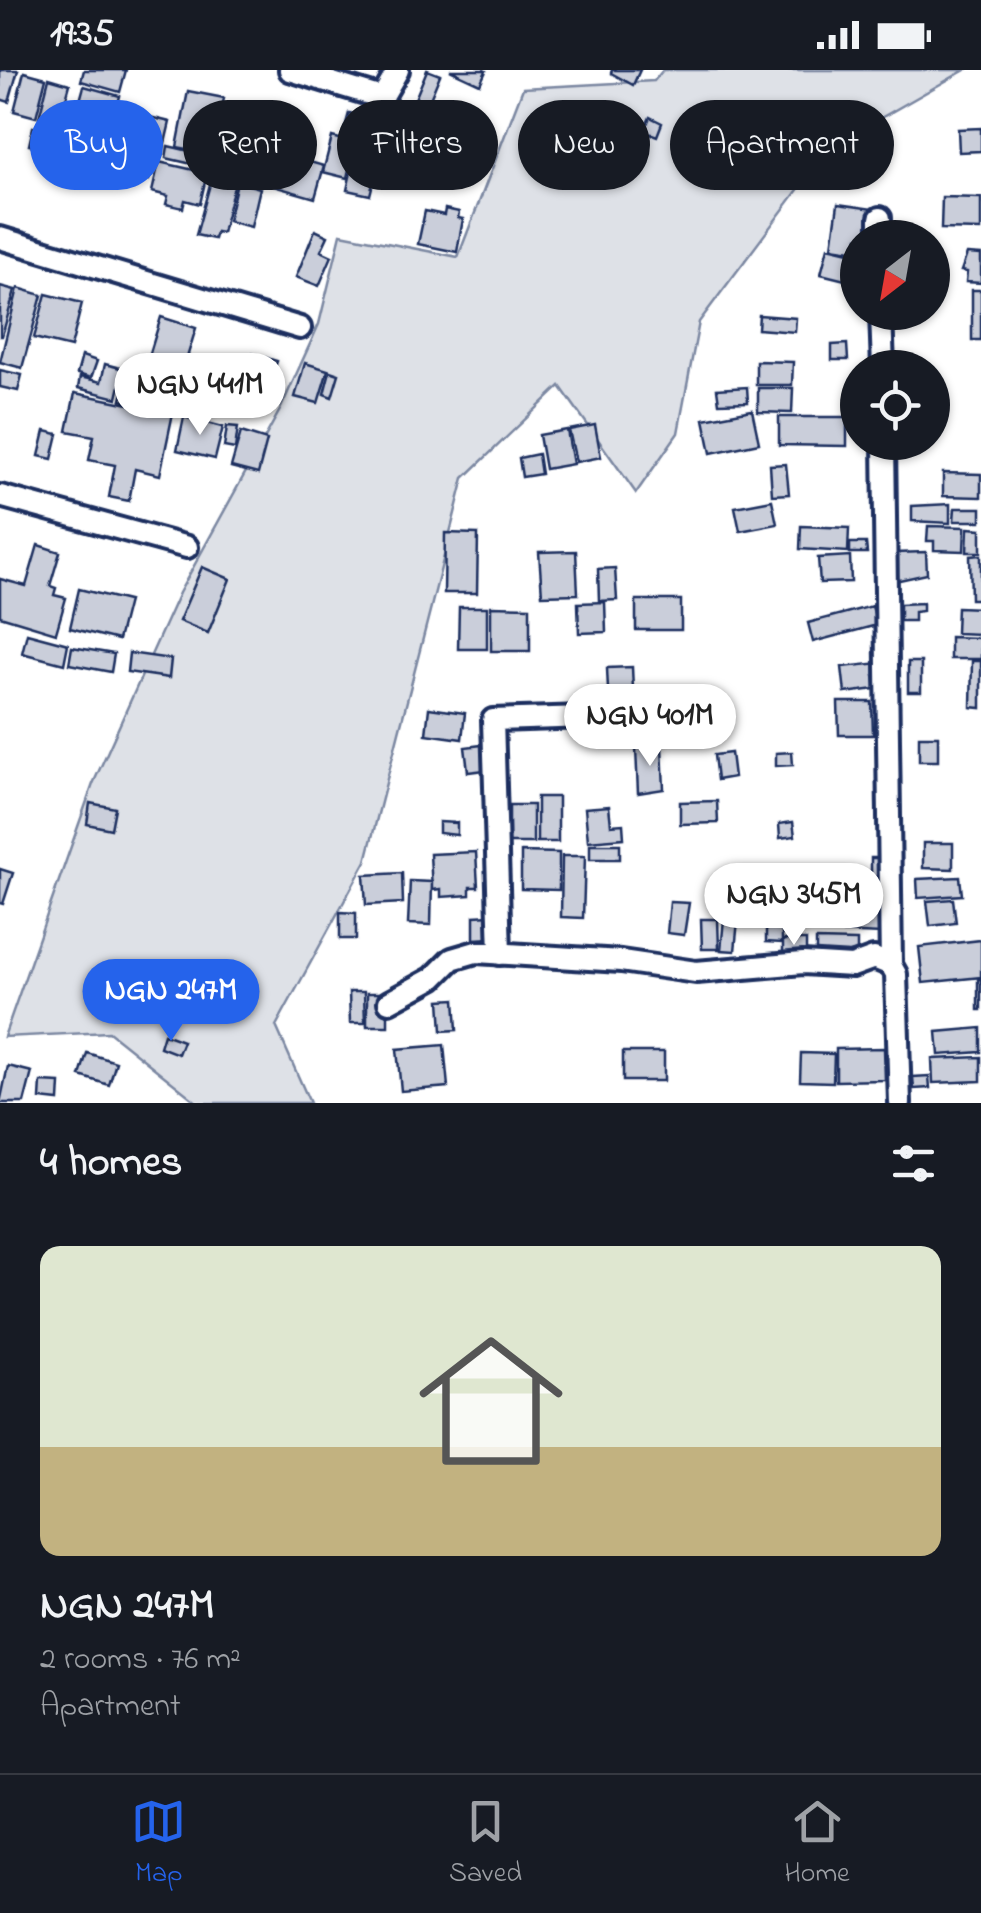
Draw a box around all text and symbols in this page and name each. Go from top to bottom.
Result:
text: 19:35 [50,7,114,63]
chip: Buy [30,100,163,190]
chip: Rent [183,100,317,190]
chip: Filters [337,100,498,190]
chip: New [518,100,650,190]
chip: Apartment [670,100,894,190]
north arrow [840,220,950,330]
map controls [840,220,950,460]
button: locate [840,350,950,460]
pin: NGN 441M [97,353,303,438]
text: NGN 441M [136,362,264,409]
pin: NGN 401M [547,684,753,769]
text: NGN 401M [586,693,714,740]
pin: NGN 345M [691,863,897,948]
text: NGN 345M [726,872,862,919]
pin: NGN 247M [68,959,274,1044]
text: NGN 247M [105,968,237,1015]
text: 4 homes [40,1133,182,1194]
icon: filters [886,1136,941,1191]
icon: home [401,1311,581,1491]
text: NGN 247M [40,1576,215,1637]
text: 2 rooms · 76 m² [40,1637,241,1684]
text: Apartment [40,1684,181,1731]
tab: Map [131,1794,186,1895]
tab: Saved [449,1794,522,1895]
tab: Home [785,1794,850,1895]

